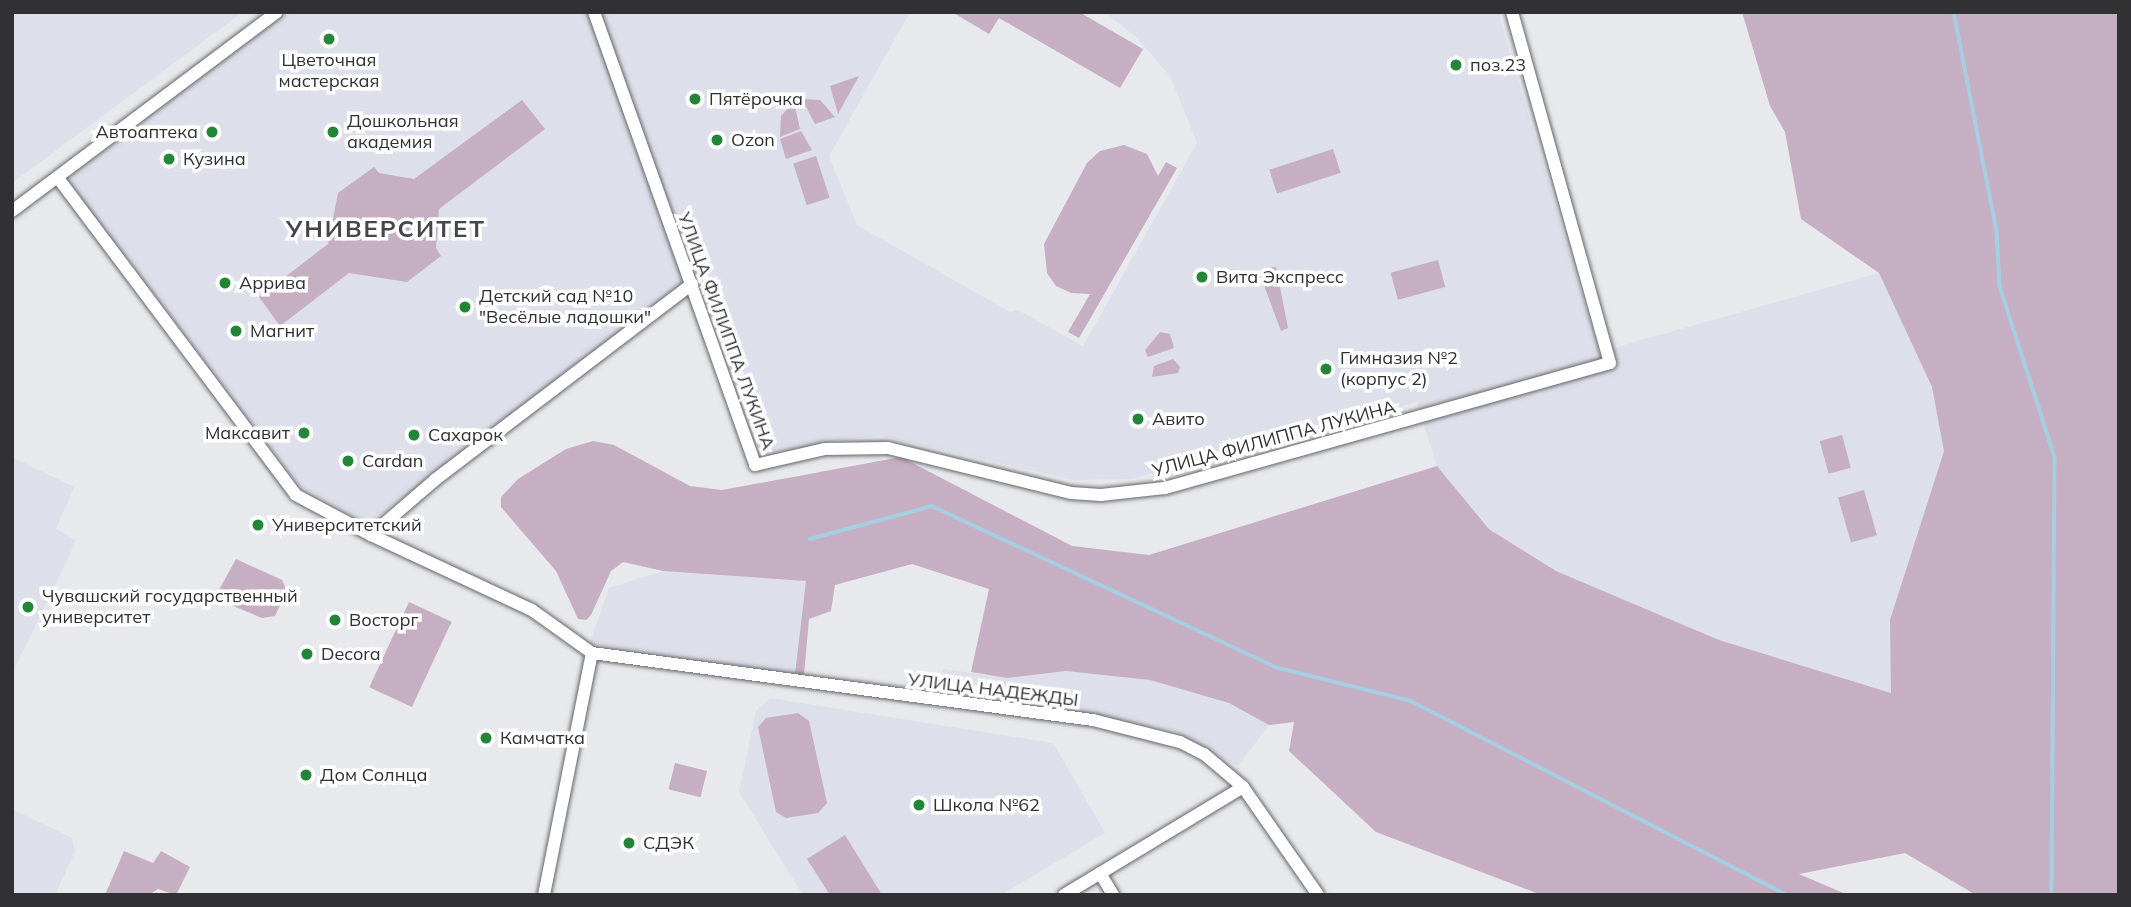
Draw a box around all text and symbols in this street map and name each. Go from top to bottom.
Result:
marker: Цветочная мастерская [321,31,337,47]
place label: Цветочная мастерская [279,50,379,92]
place label: поз.23 [1470,54,1526,76]
marker: поз.23 [1448,57,1464,73]
place label: Пятёрочка [709,88,803,110]
marker: Пятёрочка [687,91,703,107]
place label: Дошкольная академия [347,111,459,154]
place label: Автоаптека [95,121,198,143]
marker: Автоаптека [204,124,220,140]
marker: Дошкольная академия [325,124,341,140]
place label: Ozon [731,129,775,151]
marker: Ozon [709,132,725,148]
place label: Кузина [183,148,246,170]
marker: Кузина [161,151,177,167]
street label: УЛИЦА ФИЛИППА ЛУКИНА [673,209,779,453]
district label: УНИВЕРСИТЕТ [287,215,485,243]
place label: Вита Экспресс [1216,266,1344,288]
marker: Вита Экспресс [1194,269,1210,285]
place label: Аррива [239,272,306,294]
marker: Аррива [217,275,233,291]
place label: Детский сад №10 "Весёлые ладошки" [479,286,651,328]
marker: Детский сад №10 "Весёлые ладошки" [457,299,473,315]
place label: Магнит [250,320,314,342]
marker: Магнит [228,323,244,339]
place label: Гимназия №2 (корпус 2) [1340,348,1458,390]
marker: Гимназия №2 (корпус 2) [1318,361,1334,377]
street label: УЛИЦА ФИЛИППА ЛУКИНА [1150,396,1398,482]
place label: Авито [1152,408,1205,430]
marker: Авито [1130,411,1146,427]
place label: Максавит [205,422,290,444]
place label: Сахарок [428,424,503,446]
marker: Максавит [296,425,312,441]
marker: Сахарок [406,427,422,443]
place label: Cardan [362,450,423,472]
marker: Cardan [340,453,356,469]
place label: Университетский [272,514,422,536]
marker: Университетский [250,517,266,533]
place label: Чувашский государственный университет [42,586,298,628]
marker: Чувашский государственный университет [20,599,36,615]
place label: Восторг [349,609,418,631]
marker: Восторг [327,612,343,628]
place label: Decora [321,643,380,665]
marker: Decora [299,646,315,662]
street label: УЛИЦА НАДЕЖДЫ [907,669,1079,711]
place label: Камчатка [500,727,585,749]
marker: Камчатка [478,730,494,746]
place label: Дом Солнца [320,764,427,786]
marker: Дом Солнца [298,767,314,783]
place label: Школа №62 [933,794,1040,816]
marker: Школа №62 [911,797,927,813]
place label: СДЭК [643,832,694,854]
marker: СДЭК [621,835,637,851]

